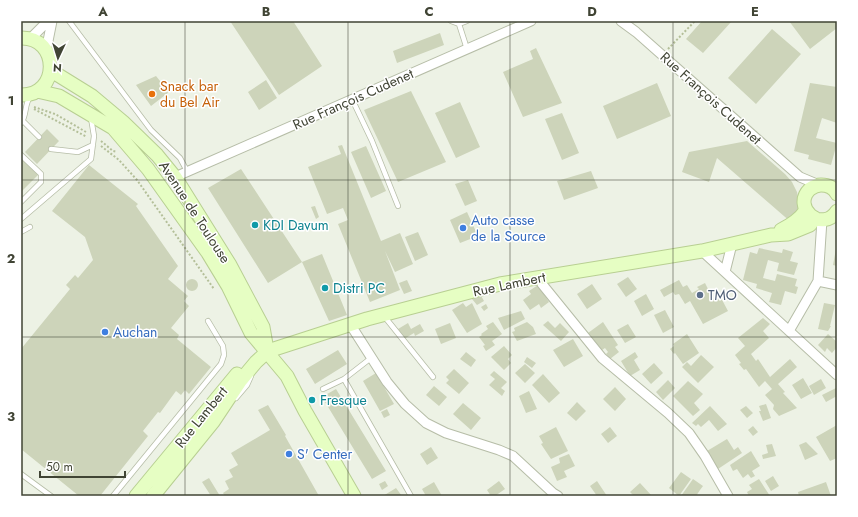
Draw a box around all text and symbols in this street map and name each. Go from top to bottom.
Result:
text: A [97,2,108,21]
text: B [262,2,271,21]
text: C [424,2,434,21]
text: D [587,2,597,21]
text: E [751,2,759,21]
north arrow [38,38,78,78]
street label: Rue François Cudenet [656,47,766,149]
text: N [52,60,62,76]
street label: Rue François Cudenet [290,63,417,135]
place label: Snack bar du Bel Air [160,76,220,112]
marker: Snack bar du Bel Air [147,89,157,99]
text: 1 [8,91,14,110]
street label: Avenue de Toulouse [154,157,236,267]
place label: Auto casse de la Source [471,210,546,246]
place label: KDI Davum [263,215,329,235]
marker: KDI Davum [250,220,260,230]
marker: Auto casse de la Source [458,223,468,233]
text: 2 [7,249,15,268]
street label: Rue Lambert [471,266,548,301]
place label: Distri PC [333,278,385,298]
marker: Distri PC [320,283,330,293]
place label: TMO [708,285,737,305]
marker: TMO [695,290,705,300]
place label: Auchan [113,322,157,342]
marker: Auchan [100,327,110,337]
street label: Rue Lambert [170,381,232,452]
place label: Fresque [320,390,367,410]
marker: Fresque [307,395,317,405]
text: 3 [7,407,15,426]
place label: S' Center [297,444,353,464]
marker: S' Center [284,449,294,459]
scale bar [40,453,125,479]
text: 50 m [46,458,73,476]

